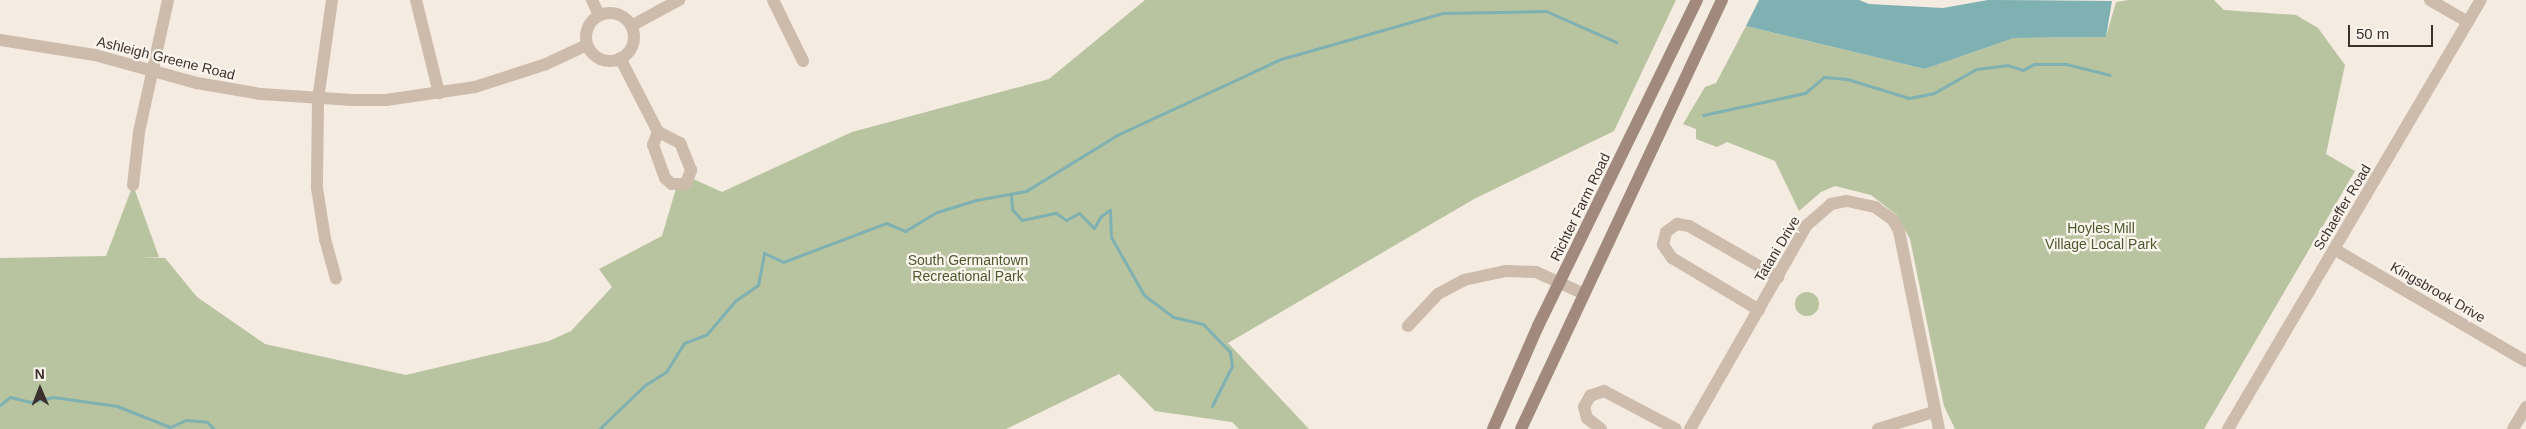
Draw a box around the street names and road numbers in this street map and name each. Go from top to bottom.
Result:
street label: Ashleigh Greene Road [95,33,237,83]
street label: Richter Farm Road [1547,150,1613,264]
street label: Schaeffer Road [2310,161,2374,253]
street label: Tatani Drive [1751,213,1803,285]
street label: Kingsbrook Drive [2388,258,2488,326]

